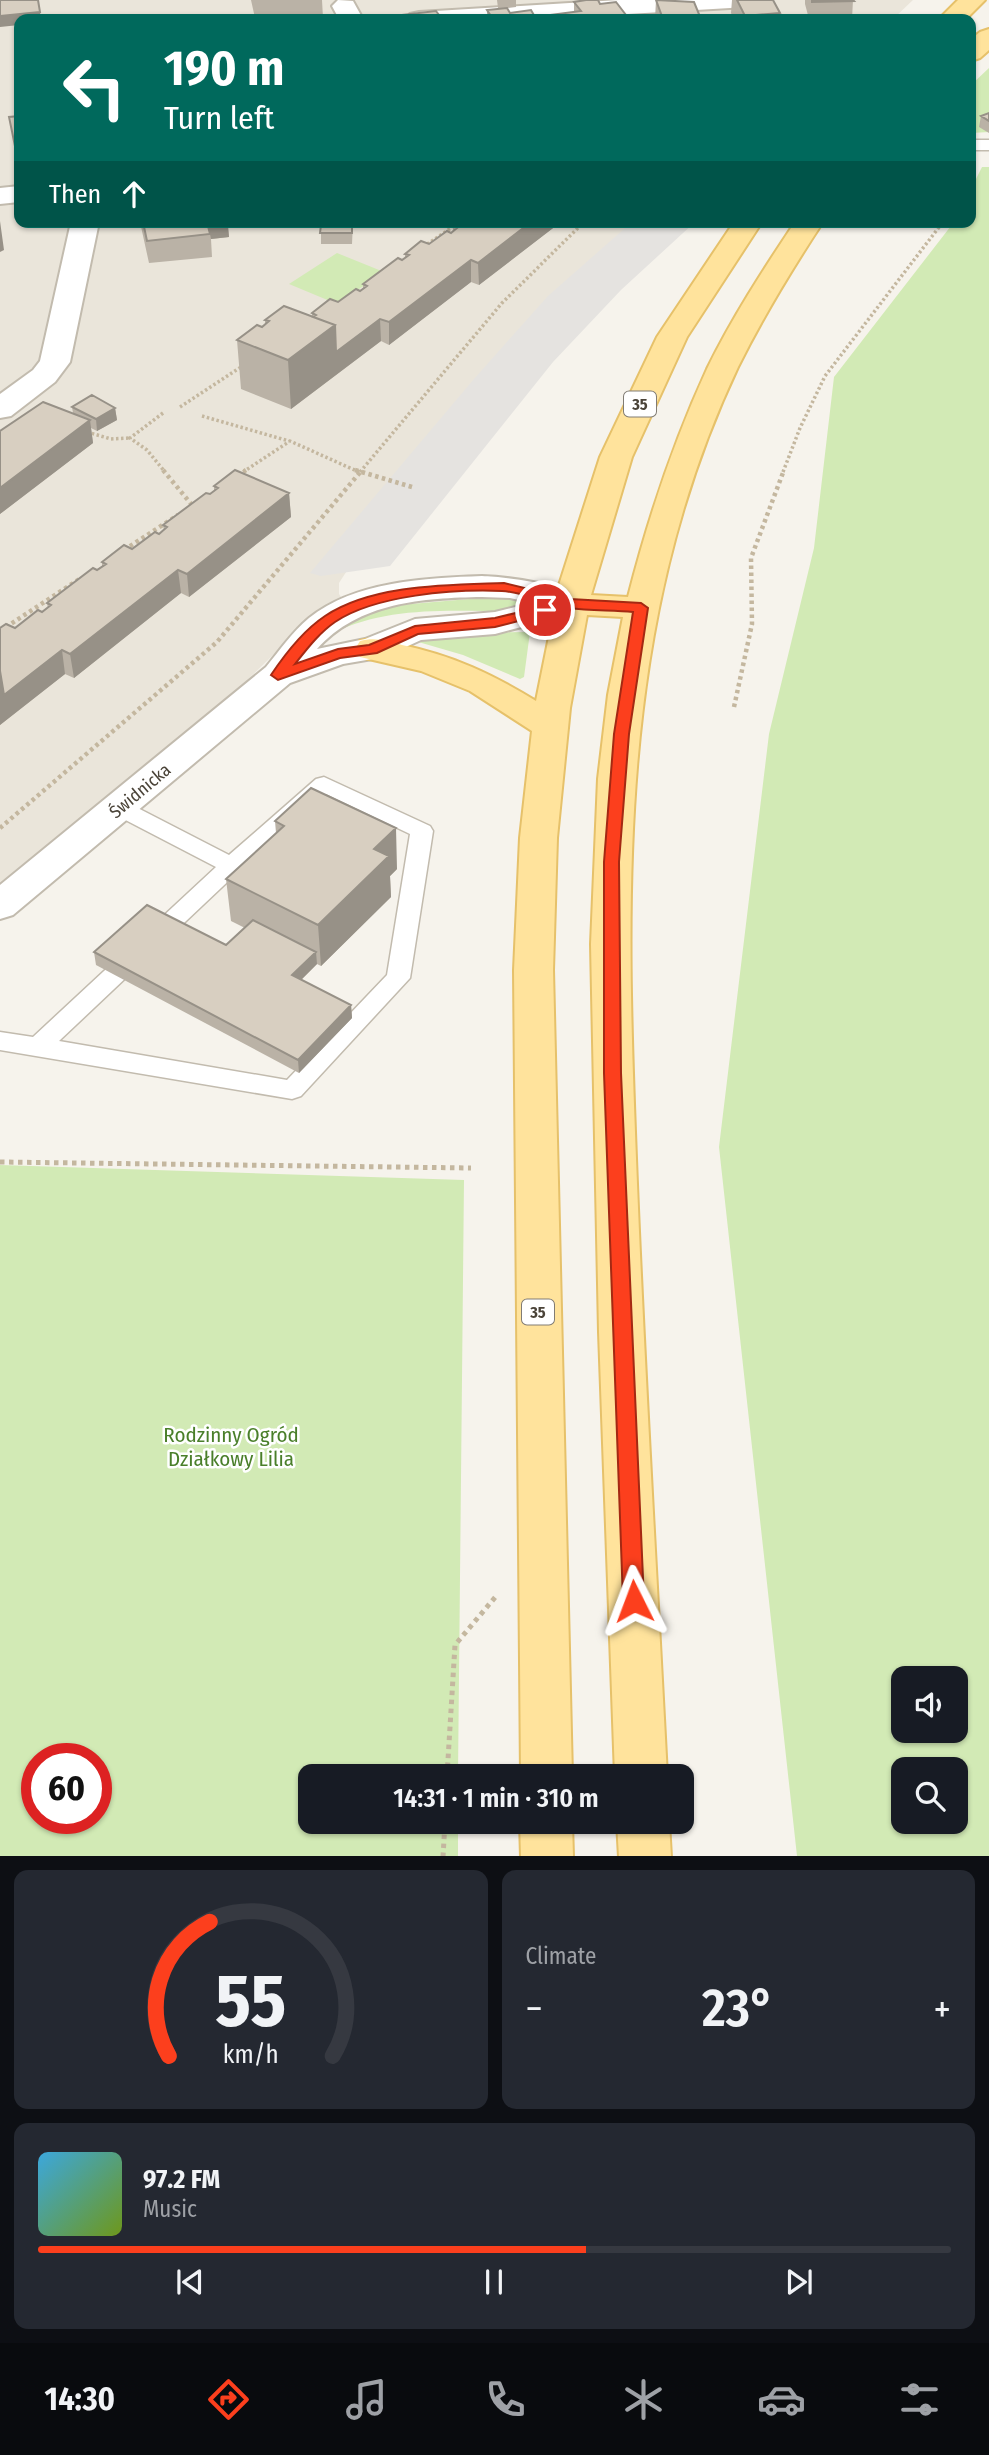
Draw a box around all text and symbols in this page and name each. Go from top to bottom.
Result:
text: 190 m [164,39,284,98]
icon: left [49,42,140,133]
text: Turn left [164,99,274,137]
icon: ahead [115,175,153,213]
text: Then [49,179,101,210]
road number: 35 [624,392,656,416]
pin [515,580,575,640]
icon: arrive [526,591,564,629]
street label: Świdnicka [105,759,175,823]
road number: 35 [522,1300,554,1324]
park label: Rodzinny Ogród Działkowy Lilia [163,1422,299,1472]
position arrow [597,1564,671,1638]
map controls [891,1666,968,1834]
button: sound [891,1666,968,1743]
speed limit sign: 60 [21,1743,112,1834]
button: search [891,1757,968,1834]
text: 14:31 · 1 min · 310 m [393,1783,599,1814]
text: Climate [526,1942,596,1970]
text: 55 [215,1958,286,2045]
text: 23° [702,1977,774,2040]
text: − [526,1986,543,2032]
text: + [934,1986,951,2032]
text: km/h [223,2039,279,2069]
text: 97.2 FM [143,2164,220,2195]
text: Music [143,2195,197,2223]
icon: previous [171,2263,209,2301]
icon: pause [475,2263,513,2301]
icon: next [780,2263,818,2301]
icon: directions [204,2375,253,2424]
icon: music [342,2375,391,2424]
icon: phone [481,2375,530,2424]
icon: climate [619,2375,668,2424]
icon: car [757,2375,806,2424]
icon: filters [895,2375,944,2424]
text: 14:30 [45,2380,115,2418]

